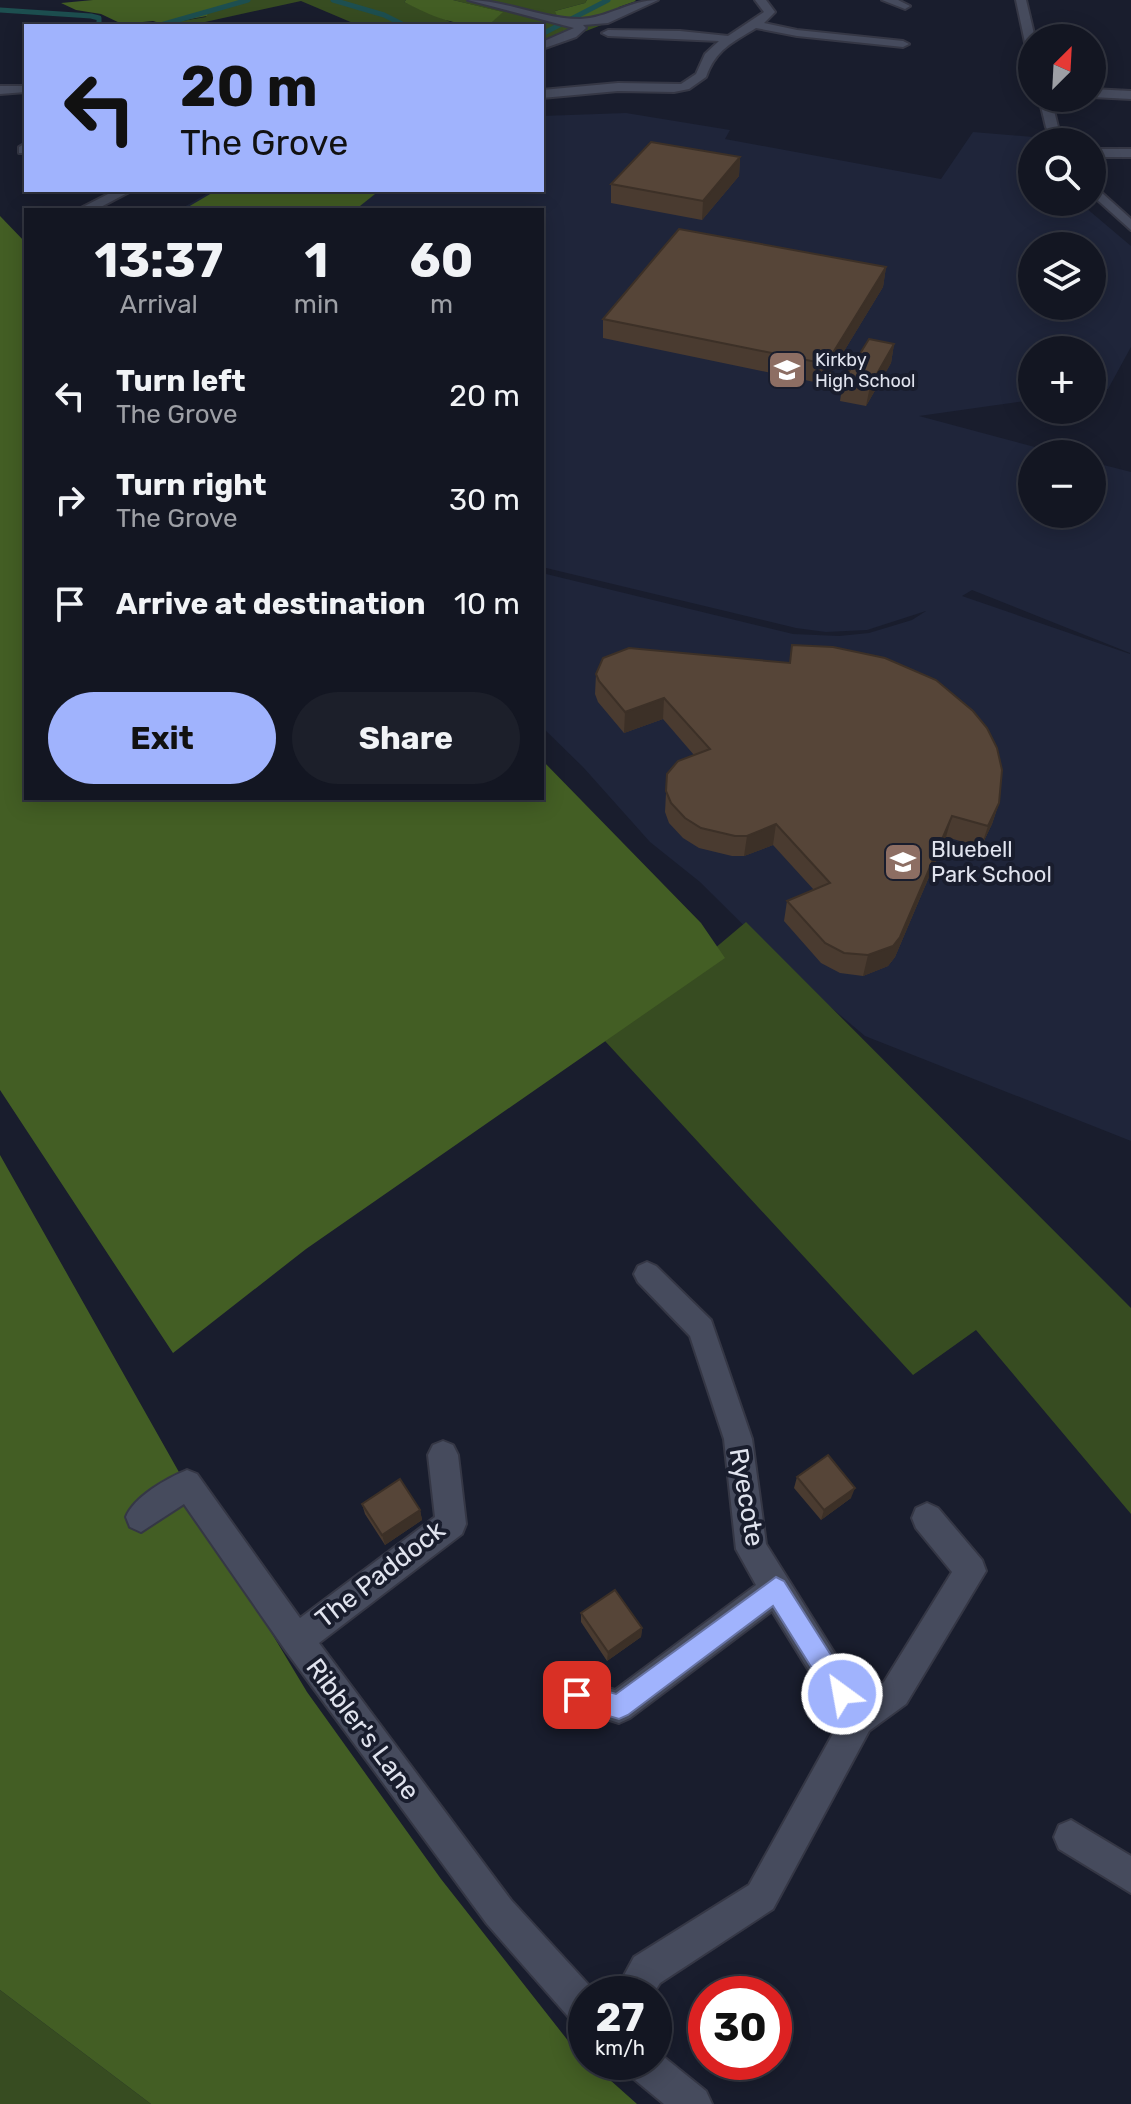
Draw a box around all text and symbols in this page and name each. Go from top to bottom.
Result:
north arrow [1018,24,1106,112]
map controls [1018,24,1106,528]
text: 20 m [180,54,318,120]
icon: left [48,56,152,160]
text: The Grove [180,121,348,164]
button: search [1018,128,1106,216]
text: 13:37 [95,232,223,289]
text: 1 [304,232,328,289]
text: 60 [410,232,473,289]
button: layers [1018,232,1106,320]
text: Arrival [120,289,198,320]
text: min [294,289,339,320]
text: m [430,289,453,320]
button: + [1018,336,1106,424]
school or university icon: Kirkby High School [766,349,808,391]
place label: Kirkby High School [815,349,915,392]
text: Turn left [116,363,246,399]
icon: left [48,374,92,418]
text: 20 m [449,378,520,414]
text: The Grove [116,399,238,430]
button: − [1018,440,1106,528]
text: Turn right [116,467,267,503]
icon: right [48,478,92,522]
text: 30 m [449,482,520,518]
text: The Grove [116,503,238,534]
icon: arrive [48,582,92,626]
text: Arrive at destination [116,586,426,622]
text: 10 m [454,586,520,622]
button: Exit [48,692,276,784]
button: Share [292,692,520,784]
place label: Bluebell Park School [931,836,1052,888]
school or university icon: Bluebell Park School [882,841,924,883]
street label: Ryecote [723,1445,770,1549]
street label: The Paddock [309,1514,452,1635]
street label: Ribbler's Lane [299,1652,426,1806]
position arrow [800,1652,884,1736]
pin [543,1661,611,1729]
icon: arrive [555,1673,599,1717]
speed limit sign: 30 [688,1976,792,2080]
text: 27 [596,1994,644,2041]
text: km/h [595,2036,645,2060]

